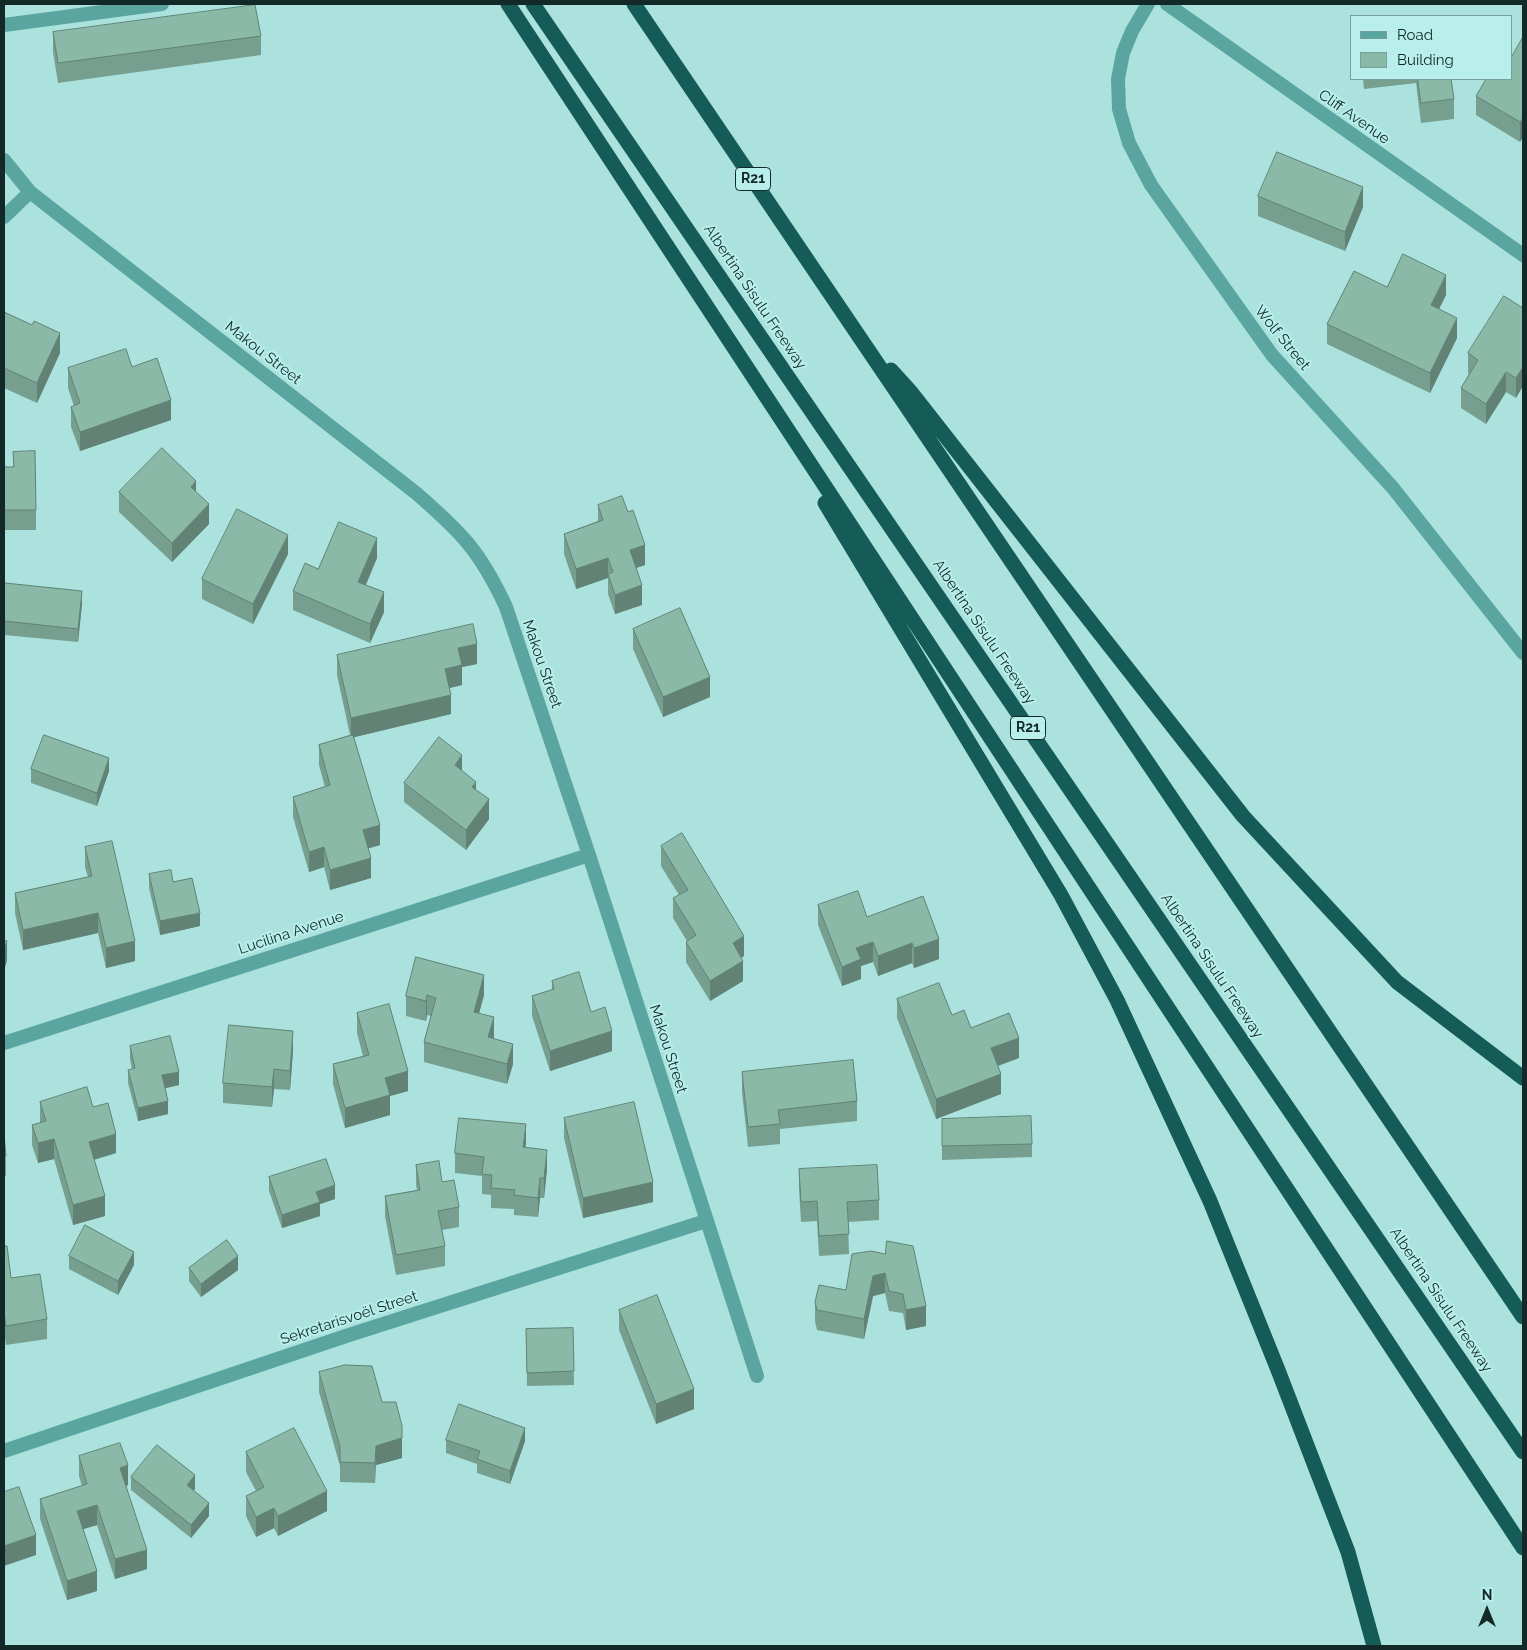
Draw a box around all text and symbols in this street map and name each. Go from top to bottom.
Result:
legend [1350,15,1512,80]
text: Road [1397,26,1433,44]
text: Building [1397,51,1454,69]
street label: Cliff Avenue [1315,86,1393,148]
road number: R21 [736,168,770,190]
street label: Albertina Sisulu Freeway [700,221,810,373]
street label: Wolf Street [1250,302,1314,374]
street label: Makou Street [221,318,305,388]
street label: Albertina Sisulu Freeway [929,556,1039,708]
street label: Makou Street [519,618,565,710]
road number: R21 [1010,716,1046,740]
street label: Albertina Sisulu Freeway [1157,890,1267,1042]
street label: Lucilina Avenue [236,907,346,959]
street label: Makou Street [645,1002,691,1096]
street label: Albertina Sisulu Freeway [1386,1224,1496,1376]
street label: Sekretarisvoël Street [278,1287,420,1349]
north arrow [1462,1585,1512,1635]
text: N [1482,1587,1492,1603]

